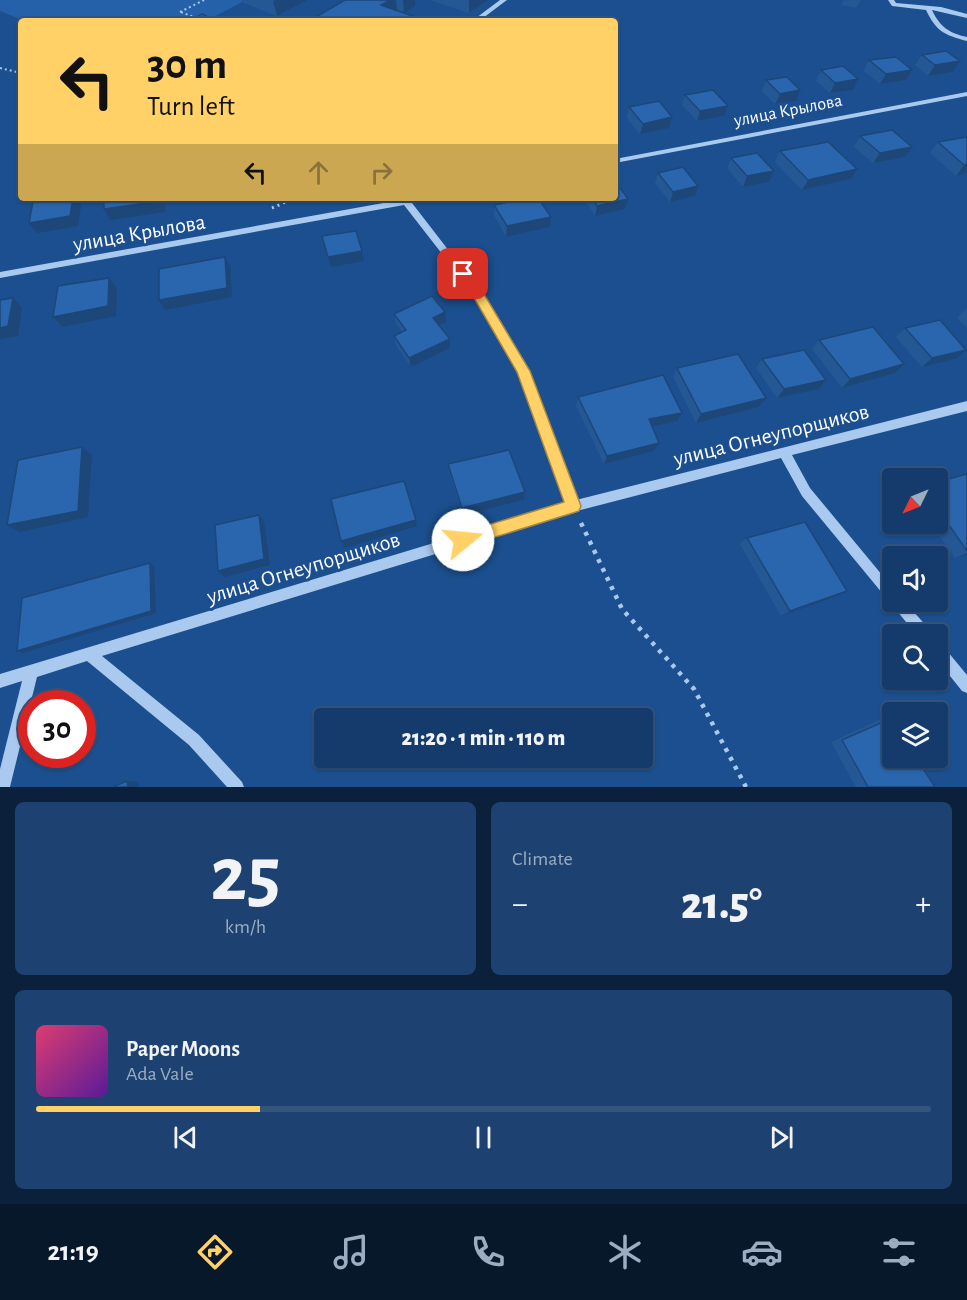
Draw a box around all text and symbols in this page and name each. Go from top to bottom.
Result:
icon: left [48,42,126,120]
text: 30 m [147,44,227,86]
street label: улица Крылова [732,92,844,130]
text: Turn left [147,93,235,120]
icon: left [239,156,272,189]
icon: ahead [302,156,335,189]
icon: right [365,156,398,189]
street label: улица Крылова [70,211,207,256]
pin [437,248,488,299]
icon: arrive [446,257,479,290]
street label: улица Огнеупорщиков [670,400,871,470]
north arrow [882,468,948,534]
map controls [882,468,948,768]
position arrow [431,508,495,572]
street label: улица Огнеупорщиков [203,528,402,608]
button: sound [882,546,948,612]
button: search [882,624,948,690]
speed limit sign: 30 [18,690,96,768]
button: layers [882,702,948,768]
text: 21:20 · 1 min · 110 m [402,727,565,749]
text: 25 [210,837,281,915]
text: Climate [512,849,573,869]
text: 21.5° [681,882,762,927]
text: − [512,888,528,921]
text: + [915,888,931,921]
text: km/h [225,917,266,937]
text: Paper Moons [126,1038,240,1060]
text: Ada Vale [126,1064,194,1084]
icon: previous [169,1121,202,1154]
icon: pause [467,1121,500,1154]
icon: next [765,1121,798,1154]
icon: directions [194,1231,236,1273]
icon: music [330,1231,372,1273]
icon: phone [467,1231,509,1273]
icon: climate [604,1231,646,1273]
icon: car [741,1231,783,1273]
icon: filters [878,1231,920,1273]
text: 21:19 [47,1238,99,1265]

